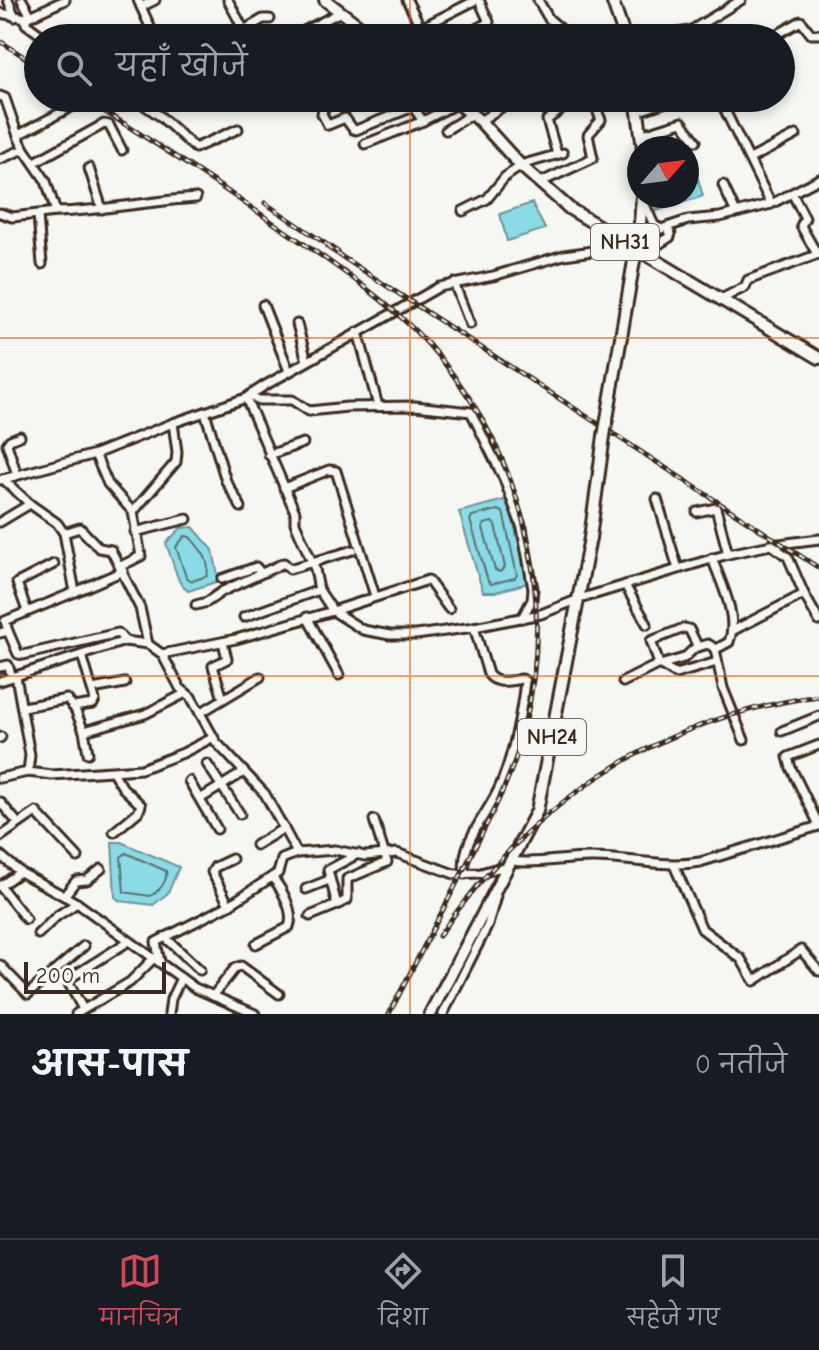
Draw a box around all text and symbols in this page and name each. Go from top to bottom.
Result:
search box [24,24,795,112]
icon: search [52,46,96,90]
text: यहाँ खोजें [116,49,247,84]
north arrow [627,136,699,208]
road number: NH31 [591,224,659,260]
road number: NH24 [518,719,586,755]
scale bar [24,958,166,994]
text: 200 m [36,963,100,989]
text: आस-पास [32,1044,188,1084]
text: 0 नतीजे [695,1050,787,1080]
tab: मानचित्र [99,1249,180,1342]
tab: दिशा [378,1249,428,1342]
tab: सहेजे गए [627,1249,720,1342]

